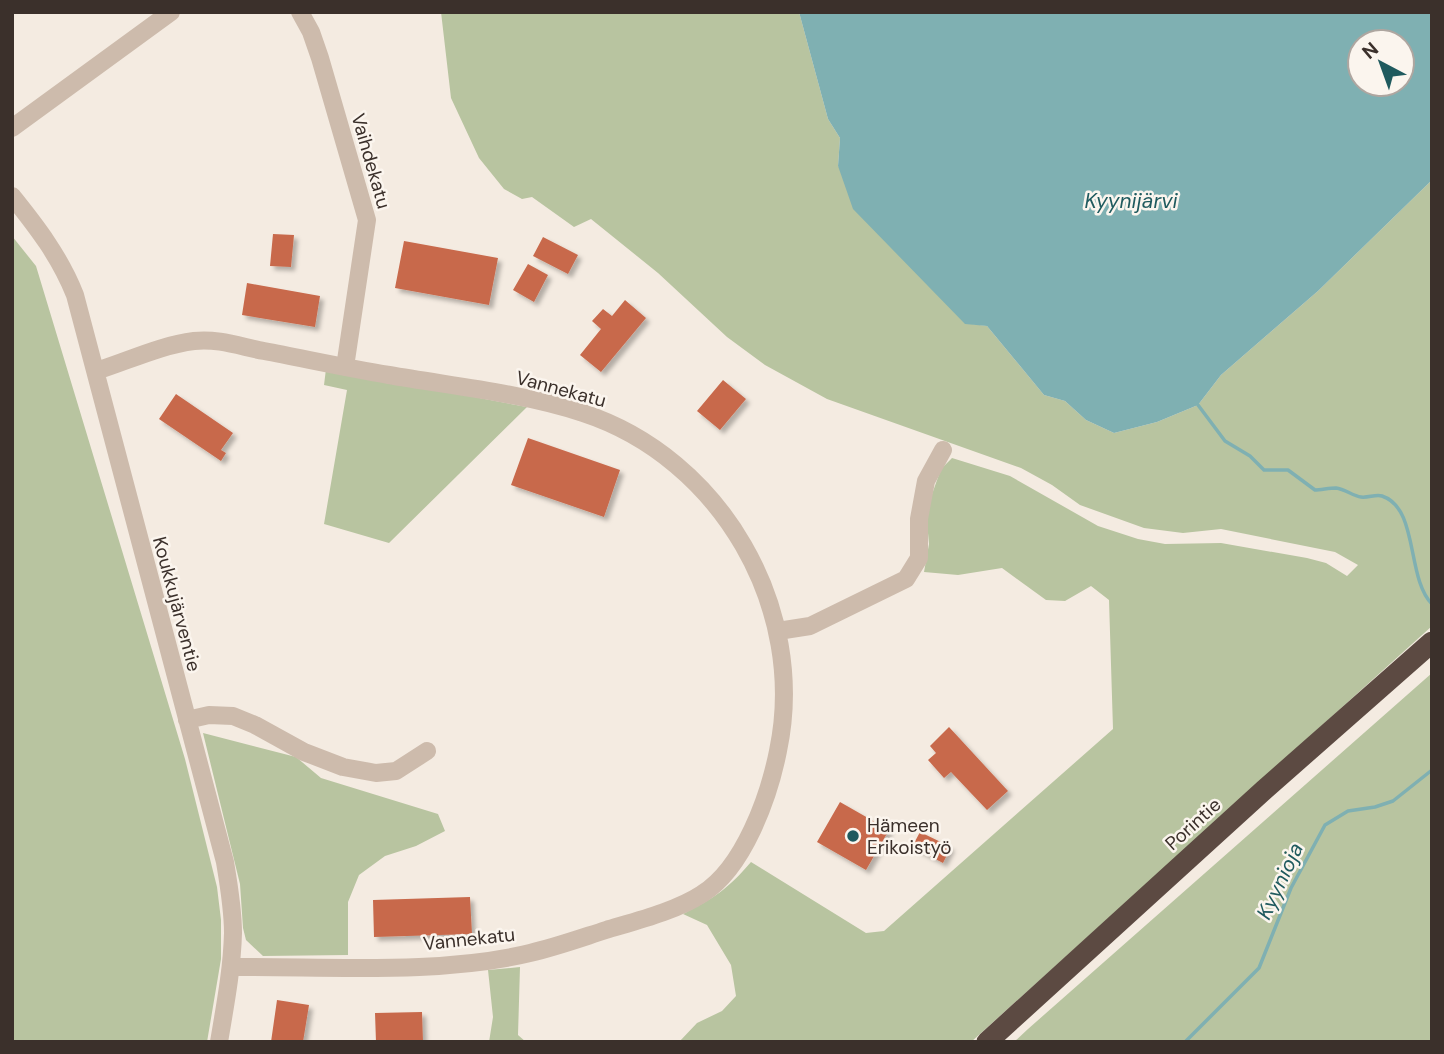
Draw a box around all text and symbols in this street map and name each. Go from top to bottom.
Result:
north arrow [1346,28,1416,98]
text: N [1357,37,1384,65]
street label: Vaihdekatu [345,110,397,212]
water label: Kyynijärvi [1084,187,1179,215]
street label: Vannekatu [513,365,609,413]
street label: Koukkujärventie [147,534,207,674]
street label: Porintie [1160,792,1226,856]
place label: Hämeen Erikoistyö [867,813,952,860]
marker: Hämeen Erikoistyö [845,828,861,844]
water label: Kyynioja [1250,838,1310,924]
street label: Vannekatu [422,922,516,956]

